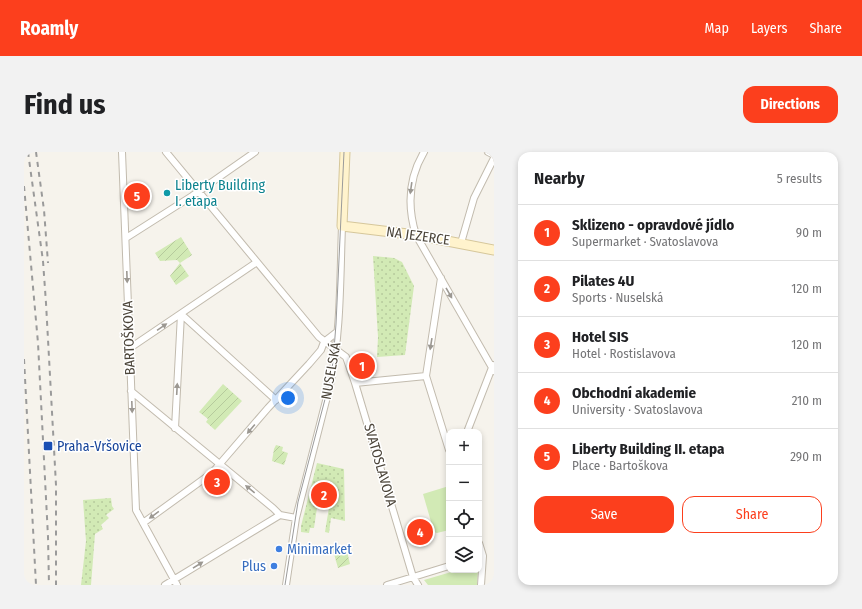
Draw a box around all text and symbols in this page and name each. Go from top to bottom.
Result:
text: Roamly [20,17,78,40]
text: Map [705,20,729,37]
text: Layers [751,20,787,37]
text: Share [809,20,842,37]
button: Directions [743,86,838,123]
text: Find us [24,88,106,121]
text: Nearby [534,168,585,189]
text: 5 results [777,171,822,186]
place label: Liberty Building I. etapa [175,177,266,210]
pin: 5 [124,181,150,211]
one-way arrow [408,182,414,194]
marker: Liberty Building I. etapa [162,188,172,198]
text: Sklizeno - opravdové jídlo [572,216,734,234]
street label: NA JEZERCE [385,223,451,249]
text: 1 [544,225,550,240]
text: 90 m [796,225,822,240]
text: Supermarket · Svatoslavova [572,234,718,249]
one-way arrow [124,271,130,284]
text: Pilates 4U [572,272,634,290]
text: 2 [544,281,550,296]
text: 120 m [791,281,822,296]
one-way arrow [446,287,453,299]
text: Sports · Nuselská [572,290,663,305]
street label: BARTOŠKOVA [118,300,139,375]
one-way arrow [157,323,167,331]
text: Hotel SIS [572,328,628,346]
text: 3 [544,337,550,352]
text: 120 m [791,337,822,352]
one-way arrow [428,338,434,350]
street label: NUSELSKÁ [317,340,345,401]
text: Hotel · Rostislavova [572,346,676,361]
pin: 1 [349,351,375,381]
one-way arrow [174,382,180,395]
text: Obchodní akademie [572,384,696,402]
your location [278,388,298,408]
text: 4 [544,393,550,408]
text: 210 m [792,393,822,408]
one-way arrow [129,401,135,414]
text: University · Svatoslavova [572,402,703,417]
street label: SVATOSLAVOVA [360,422,400,509]
one-way arrow [246,424,255,434]
map controls [446,429,482,573]
button: + [446,429,482,465]
place label: Praha-Vršovice [57,438,142,455]
marker: Praha-Vršovice [42,440,54,452]
text: Liberty Building II. etapa [572,440,724,458]
text: 5 [544,449,550,464]
text: 290 m [790,449,822,464]
text: Place · Bartoškova [572,458,668,473]
button: − [446,465,482,501]
pin: 3 [204,467,230,497]
pin: 2 [311,480,337,510]
one-way arrow [245,485,256,494]
button: Save [534,496,674,533]
button: Share [682,496,822,533]
button: locate [446,501,482,537]
one-way arrow [149,511,160,519]
pin: 4 [407,517,433,547]
button: layers [446,537,482,573]
place label: Minimarket [287,541,352,558]
marker: Minimarket [274,544,284,554]
place label: Plus [242,558,266,575]
one-way arrow [192,561,204,568]
marker: Plus [269,561,279,571]

